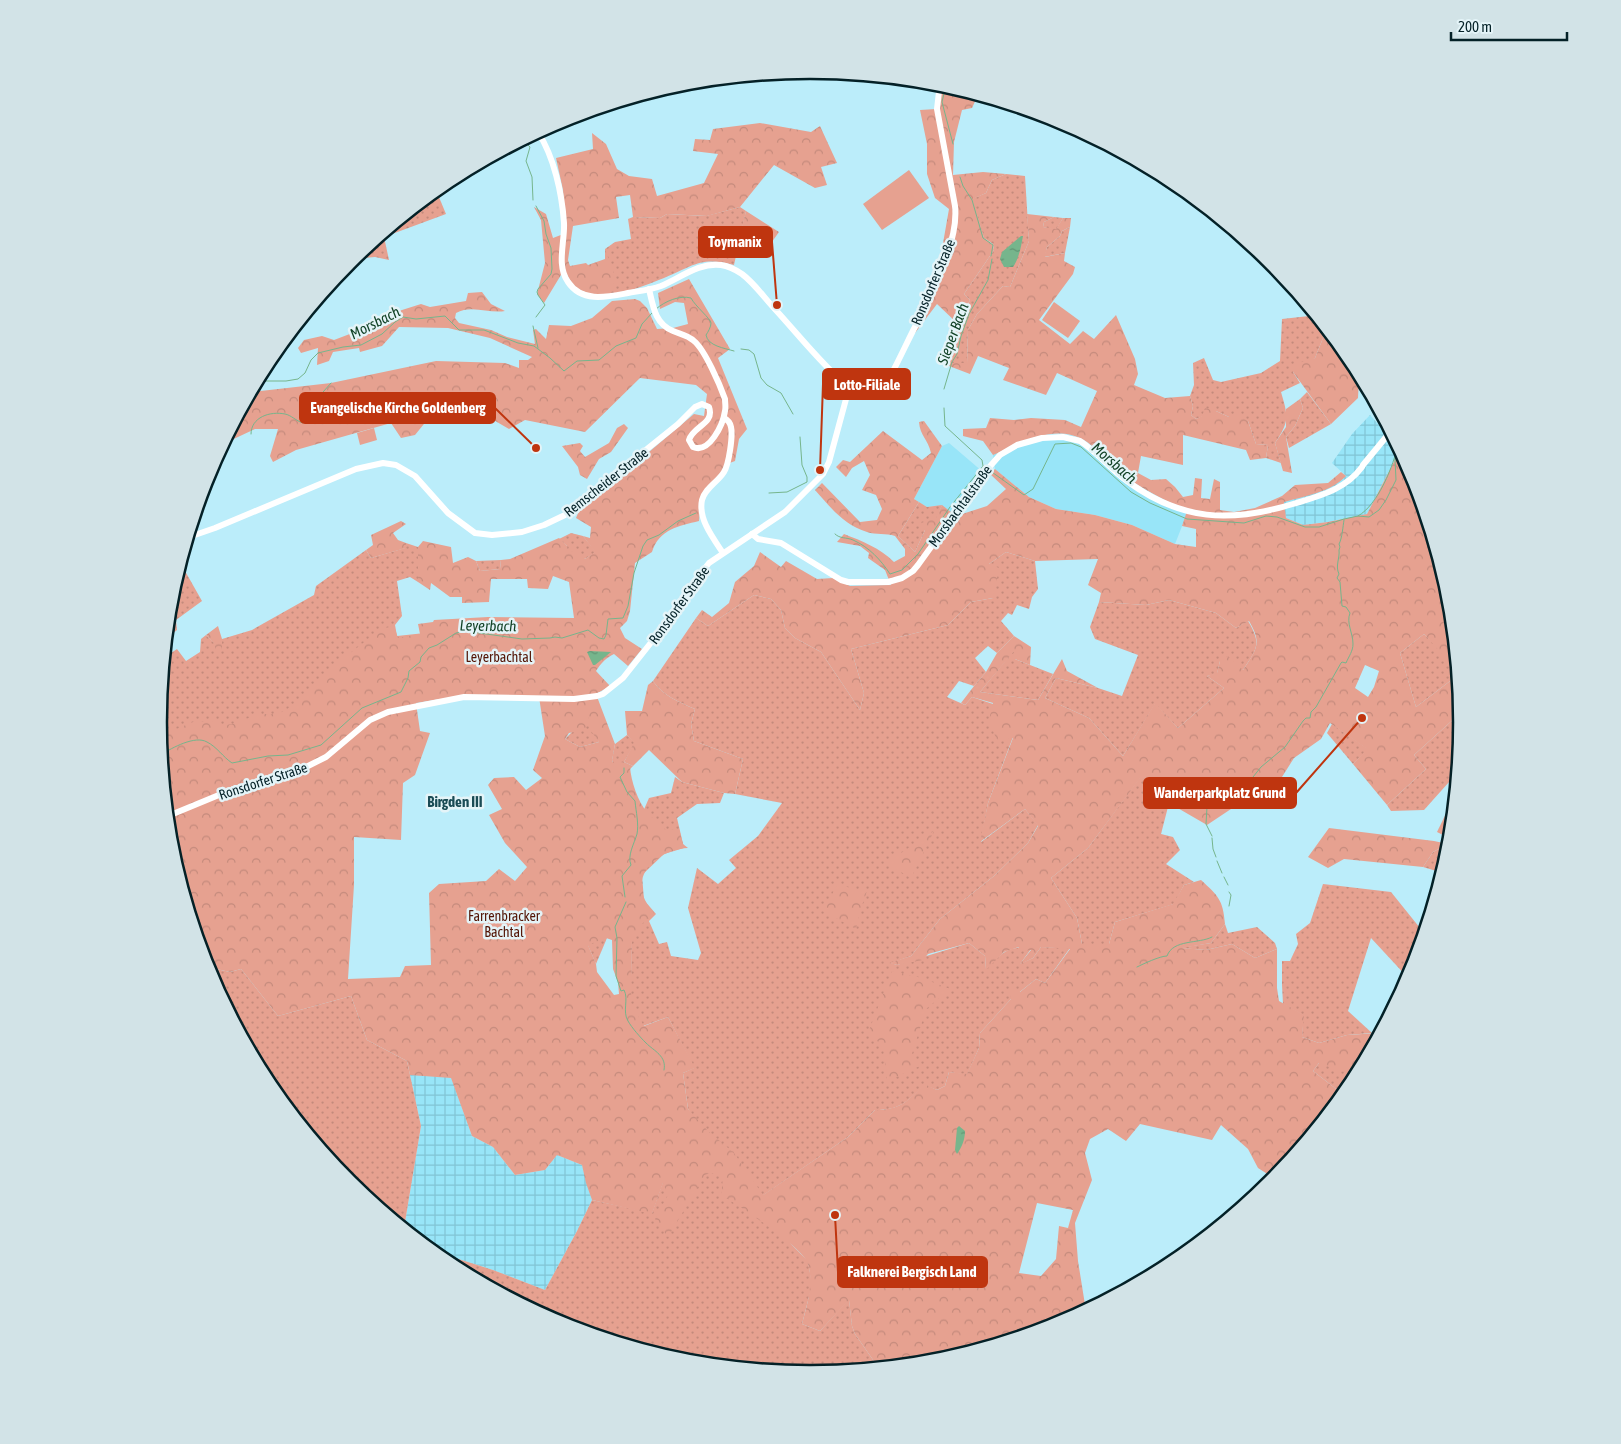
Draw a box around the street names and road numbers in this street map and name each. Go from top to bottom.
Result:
street label: Ronsdorfer Straße [908,237,958,327]
street label: Remscheider Straße [561,444,651,520]
street label: Morsbachtalstraße [925,462,995,550]
street label: Ronsdorfer Straße [645,563,713,647]
street label: Ronsdorfer Straße [217,759,309,803]

